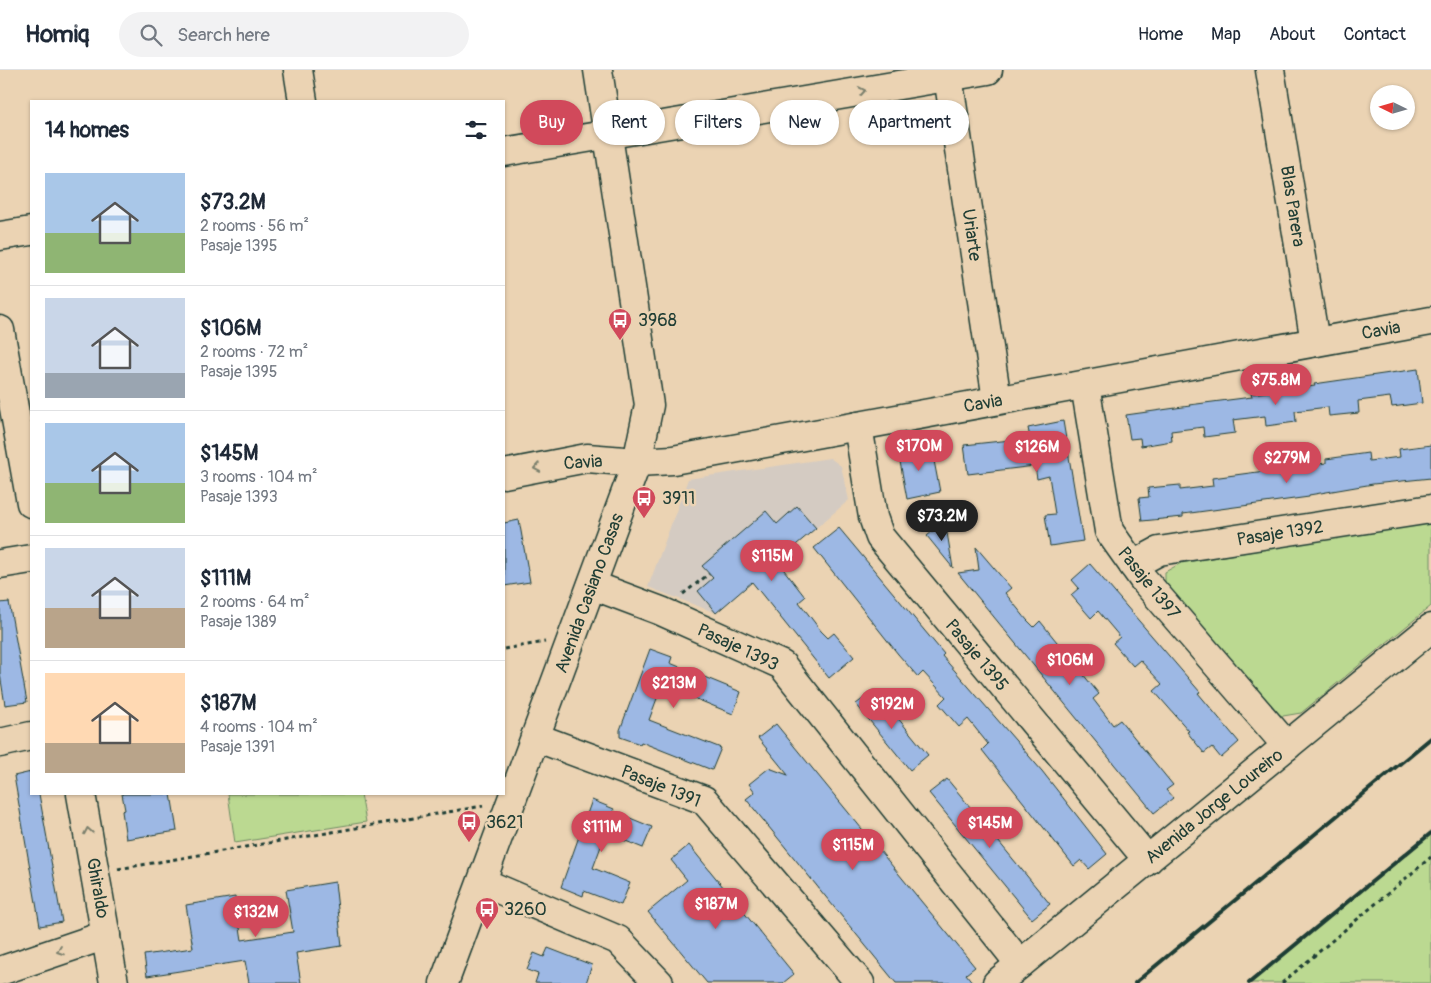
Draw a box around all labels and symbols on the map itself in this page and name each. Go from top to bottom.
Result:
north arrow [1370,85,1415,130]
one-way arrow [858,87,867,97]
street label: Blas Parera [1275,164,1310,248]
street label: Uriarte [956,207,987,263]
bus stop icon: 3968 [607,307,633,341]
place label: 3968 [638,309,677,332]
street label: Cavia [1360,316,1402,345]
pin: $75.8M [1235,364,1317,406]
street label: Cavia [962,389,1004,418]
pin: $170M [884,430,954,472]
pin: $126M [1002,430,1072,473]
pin: $279M [1252,442,1322,484]
street label: Cavia [563,450,603,475]
one-way arrow [532,462,541,472]
bus stop icon: 3911 [631,485,657,519]
place label: 3911 [662,487,695,510]
pin: $73.2M [901,500,983,542]
street label: Avenida Casiano Casas [550,510,629,676]
street label: Pasaje 1392 [1235,515,1325,552]
pin: $115M [737,540,807,582]
street label: Pasaje 1397 [1112,542,1185,625]
street label: Pasaje 1395 [940,615,1013,696]
street label: Pasaje 1393 [693,619,782,676]
pin: $106M [1035,644,1105,686]
pin: $213M [639,666,709,709]
pin: $192M [857,688,927,730]
street label: Avenida Jorge Loureiro [1141,743,1288,869]
street label: Pasaje 1391 [617,760,704,813]
pin: $145M [955,806,1025,849]
bus stop icon: 3621 [456,809,482,843]
pin: $111M [567,810,637,853]
place label: 3621 [486,811,524,834]
one-way arrow [83,827,93,836]
pin: $115M [818,828,888,871]
street label: Ghiraldo [81,856,114,920]
pin: $187M [681,888,751,930]
pin: $132M [221,896,291,938]
bus stop icon: 3260 [474,896,500,930]
place label: 3260 [504,898,547,921]
one-way arrow [56,945,64,955]

